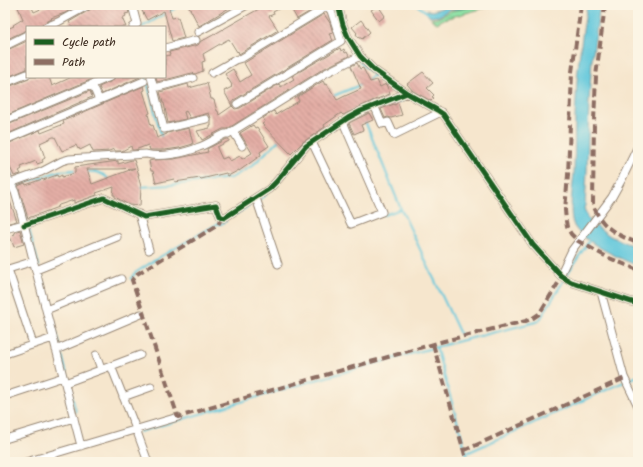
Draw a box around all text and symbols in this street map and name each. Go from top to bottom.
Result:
legend [26,26,166,78]
text: Cycle path [62,33,116,52]
text: Path [62,53,85,72]

